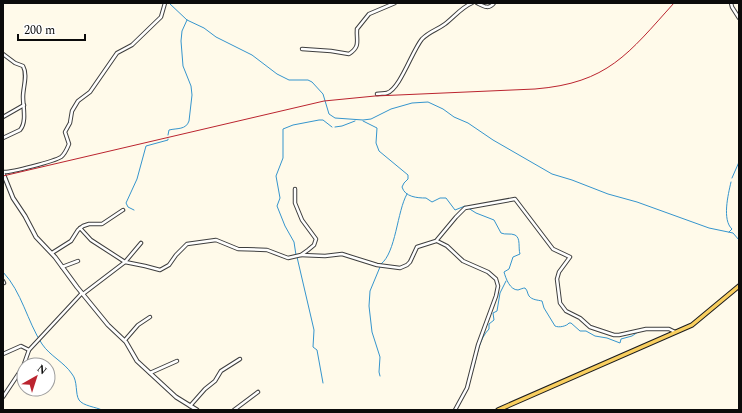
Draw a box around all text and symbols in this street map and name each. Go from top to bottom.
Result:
scale bar [18,16,85,42]
text: 200 m [24,21,55,40]
north arrow [16,357,56,397]
text: N [33,360,51,379]

